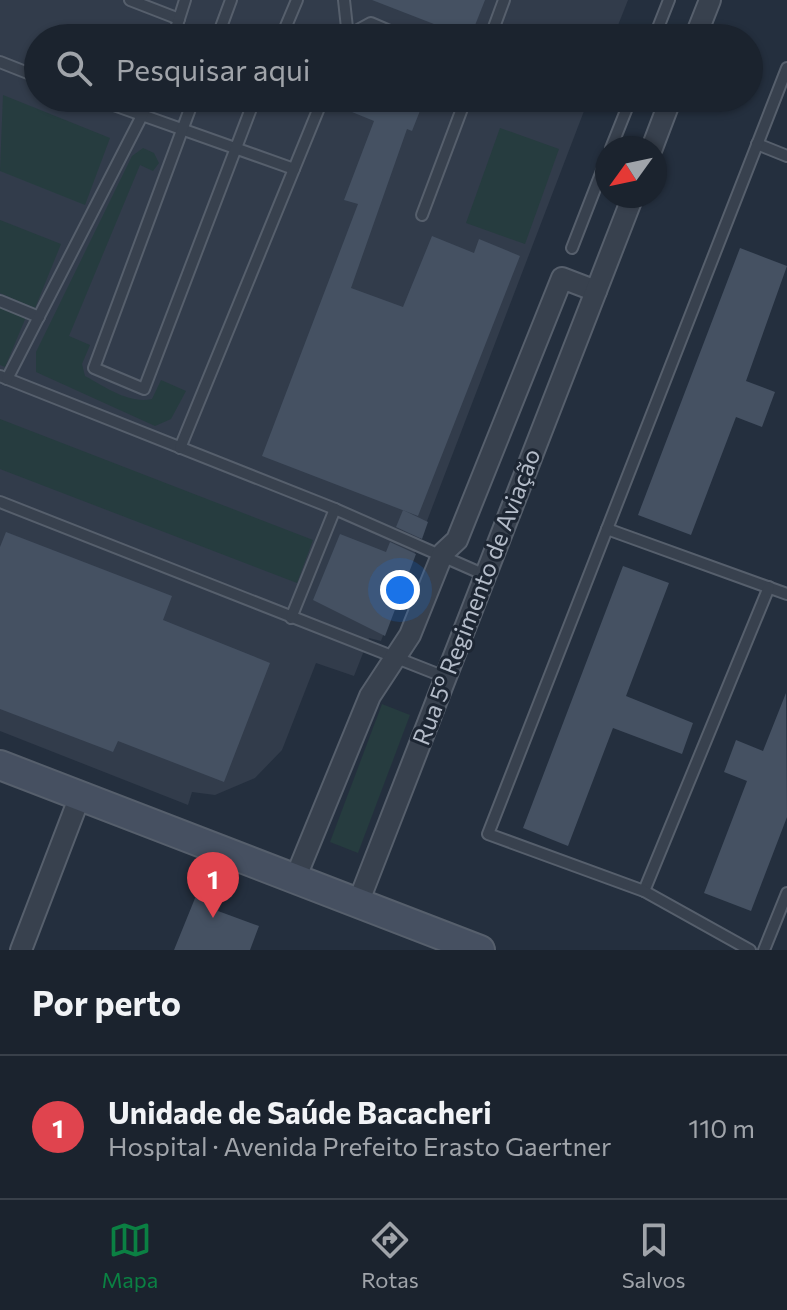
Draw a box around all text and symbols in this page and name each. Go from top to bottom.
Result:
search box [24,24,763,112]
icon: search [52,46,96,90]
text: Pesquisar aqui [116,50,311,87]
north arrow [595,136,667,208]
street label: Rua 5º Regimento de Aviação [406,444,546,749]
your location [380,570,420,610]
pin: 1 [187,852,239,918]
text: Por perto [32,981,181,1023]
text: Unidade de Saúde Bacacheri [108,1093,492,1130]
text: 1 [52,1112,64,1143]
text: 110 m [688,1112,755,1143]
text: Hospital · Avenida Prefeito Erasto Gaertner [108,1130,611,1161]
tab: Mapa [101,1218,158,1293]
tab: Rotas [361,1218,419,1293]
tab: Salvos [622,1218,686,1293]

